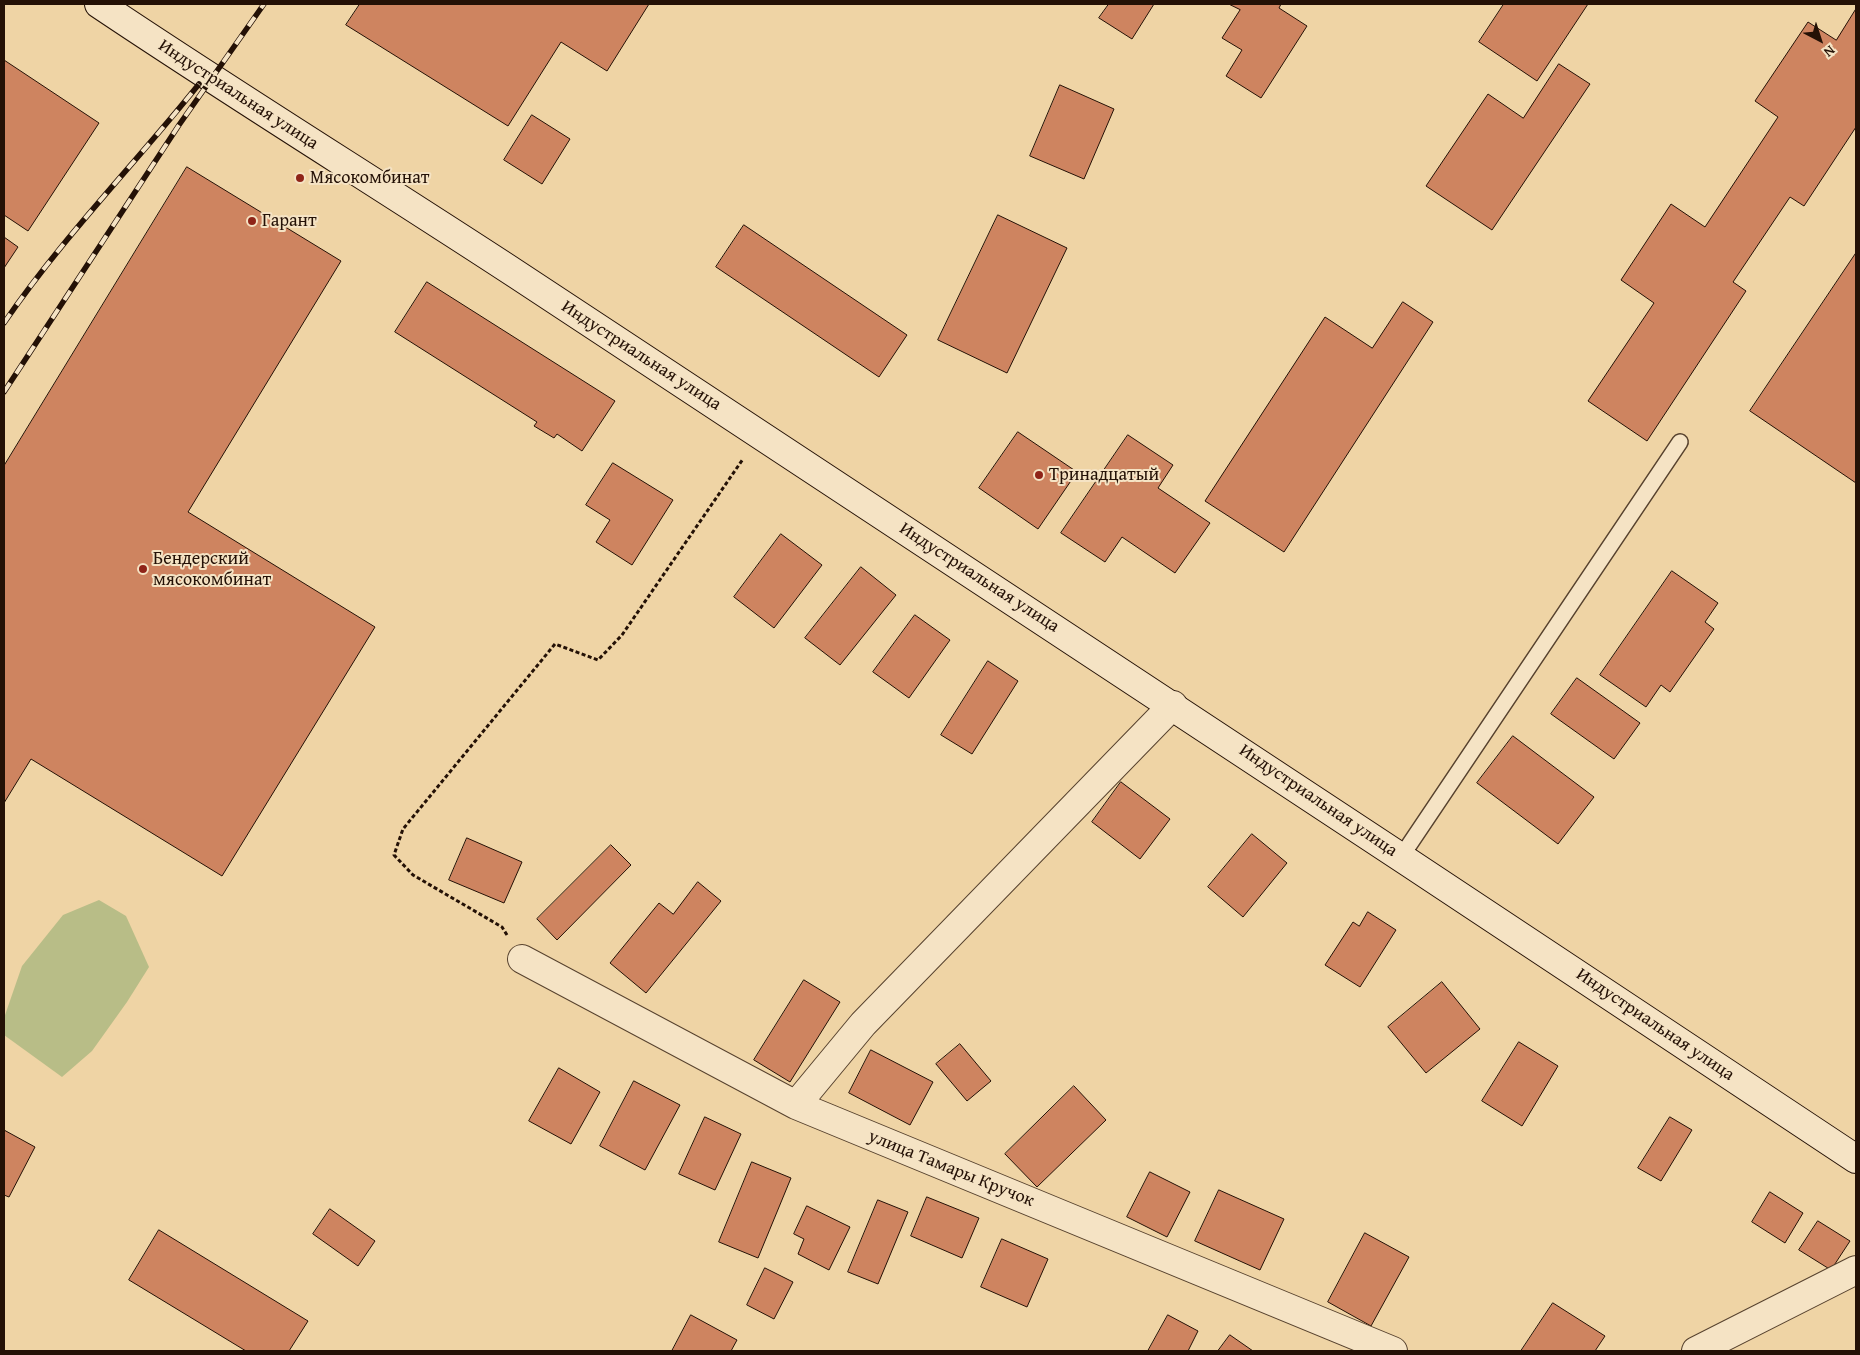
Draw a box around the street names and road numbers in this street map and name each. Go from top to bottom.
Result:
street label: Индустриальная улица [154,35,322,155]
street label: Индустриальная улица [557,296,725,416]
street label: Индустриальная улица [895,518,1063,638]
street label: Индустриальная улица [1235,740,1401,862]
street label: Индустриальная улица [1572,964,1738,1086]
street label: улица Тамары Кручок [865,1126,1037,1212]

